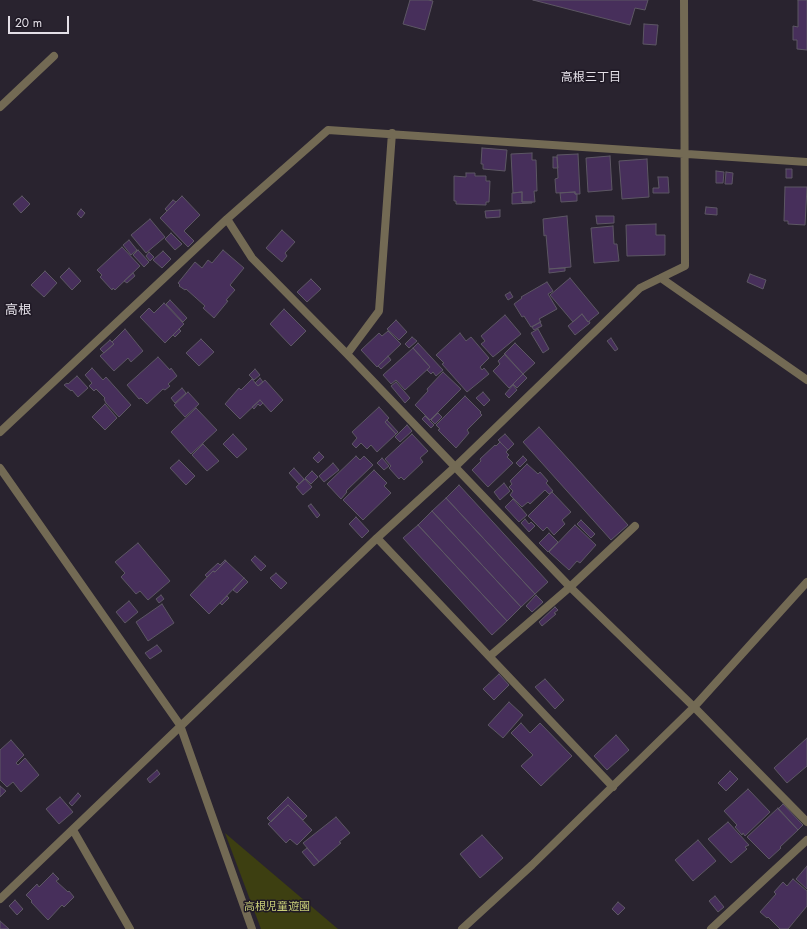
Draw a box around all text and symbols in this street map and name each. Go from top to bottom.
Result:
scale bar [10,8,71,34]
text: 20 m [15,14,42,32]
district label: 高根三丁目 [561,71,621,85]
district label: 高根 [5,303,31,319]
park label: 高根児童遊園 [244,900,310,914]

